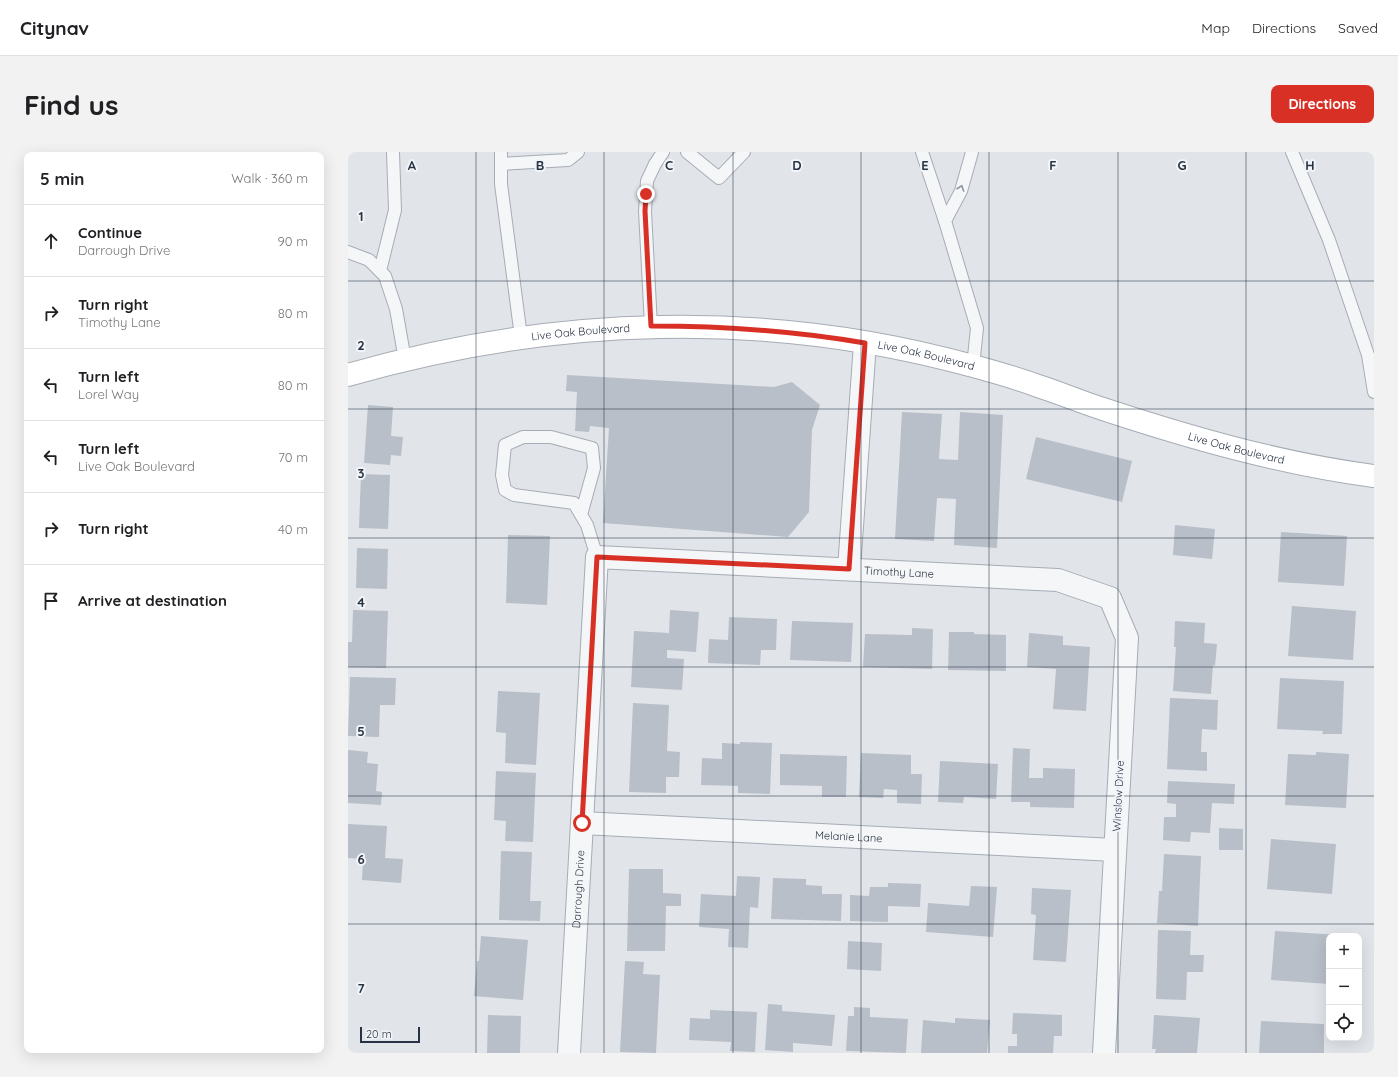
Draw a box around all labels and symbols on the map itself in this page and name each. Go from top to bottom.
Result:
text: A [408,157,417,173]
text: B [536,157,544,173]
text: C [665,157,673,173]
text: D [792,157,802,173]
text: E [921,157,929,173]
text: F [1049,157,1057,173]
text: G [1177,157,1187,173]
text: H [1305,157,1315,173]
one-way arrow [956,184,965,191]
route end [637,185,655,203]
text: 1 [358,208,364,224]
street label: Live Oak Boulevard [530,321,630,344]
text: 2 [357,337,365,353]
street label: Live Oak Boulevard [877,337,976,373]
street label: Live Oak Boulevard [1186,429,1286,467]
text: 3 [358,465,365,481]
street label: Timothy Lane [864,563,934,581]
text: 4 [357,594,365,610]
text: 5 [357,723,365,739]
street label: Winslow Drive [1109,760,1127,832]
route start [573,814,591,832]
street label: Melanie Lane [815,828,883,845]
street label: Darrough Drive [569,850,587,929]
text: 6 [357,851,365,867]
text: 7 [357,980,365,996]
scale bar [360,1025,420,1044]

